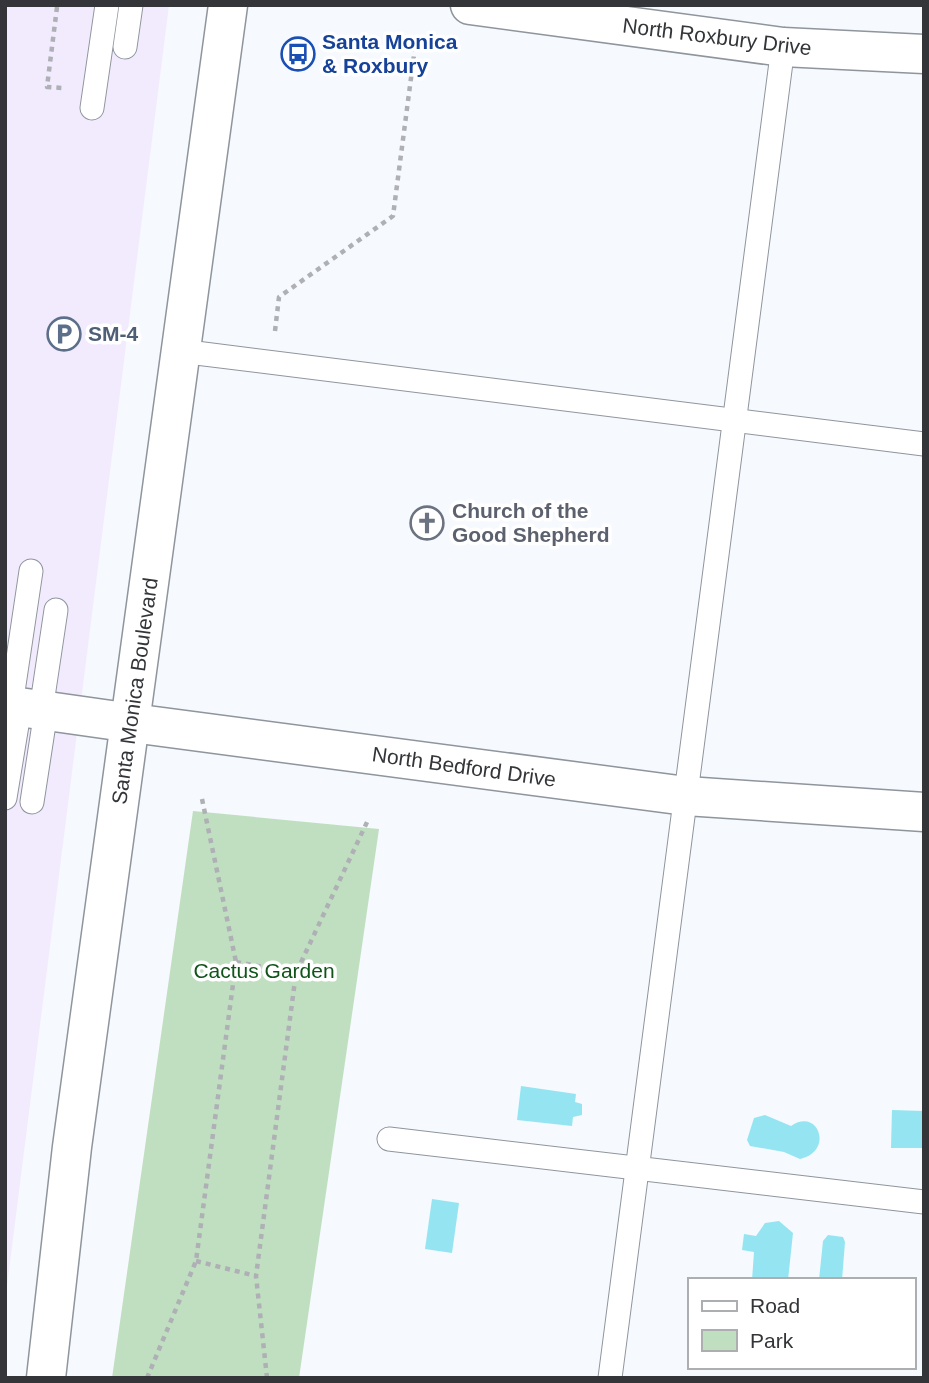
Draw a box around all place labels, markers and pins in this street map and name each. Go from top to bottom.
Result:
place label: Santa Monica & Roxbury [322,30,458,77]
bus stop icon: Santa Monica & Roxbury [279,35,317,73]
parking icon: SM-4 [45,315,83,353]
place label: SM-4 [88,322,138,345]
place label: Church of the Good Shepherd [452,499,610,546]
church icon: Church of the Good Shepherd [408,504,446,542]

